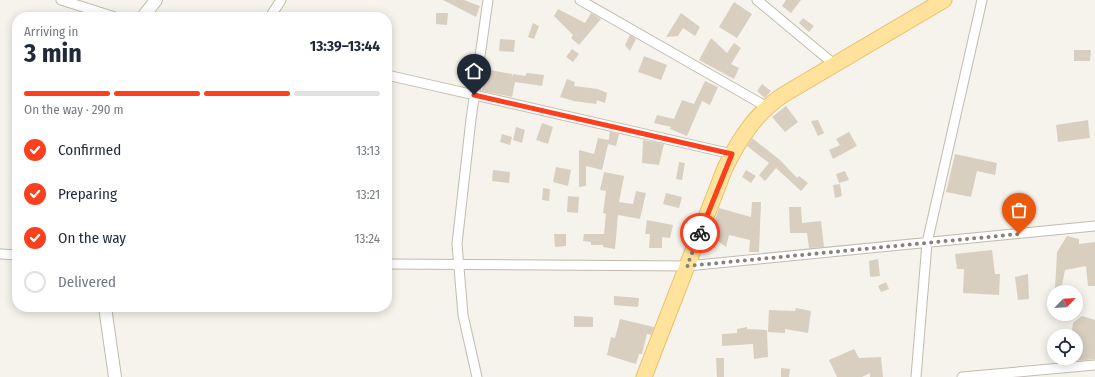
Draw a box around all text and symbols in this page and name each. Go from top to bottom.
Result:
text: Arriving in [24,24,78,39]
text: 13:39–13:44 [310,37,380,55]
text: 3 min [24,38,82,69]
pin [457,54,491,95]
icon: home [463,60,485,82]
text: On the way · 290 m [24,102,124,117]
icon: check [24,139,46,161]
text: Confirmed [58,141,121,159]
text: 13:13 [356,143,380,158]
icon: check [24,183,46,205]
text: Preparing [58,185,117,203]
text: 13:21 [356,187,380,202]
pin [1002,193,1036,234]
icon: bag [1008,199,1030,221]
courier [680,213,720,253]
icon: bike [689,222,711,244]
icon: check [24,227,46,249]
text: On the way [58,229,126,247]
text: 13:24 [355,231,380,246]
text: Delivered [58,273,116,291]
north arrow [1047,285,1083,321]
map controls [1047,285,1083,365]
button: locate [1047,329,1083,365]

